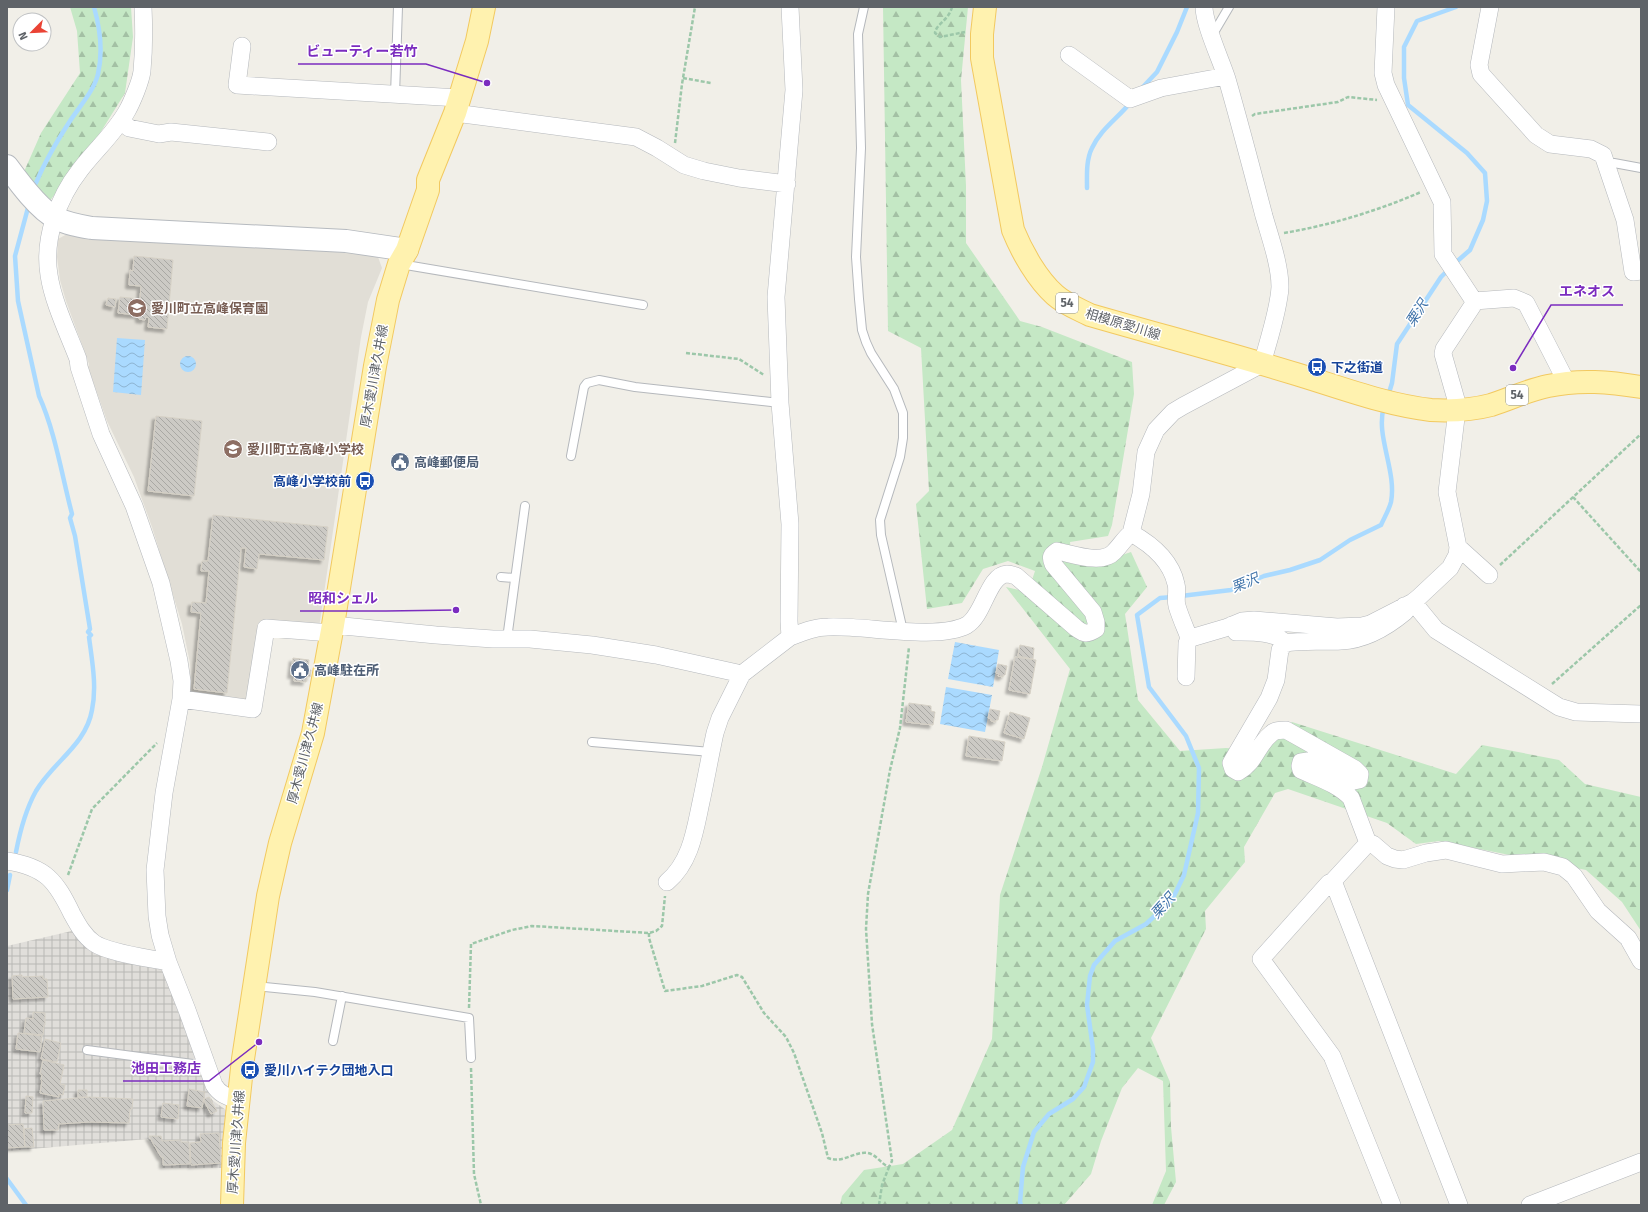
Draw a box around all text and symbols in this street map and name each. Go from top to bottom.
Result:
north arrow [12,12,52,52]
text: N [16,30,31,42]
callout: ビューティー若竹 [298,38,426,64]
text: ビューティー若竹 [306,43,418,60]
callout: エネオス [1551,279,1623,305]
text: エネオス [1559,283,1615,300]
road number: 54 [1056,293,1078,313]
water label: 栗沢 [1402,295,1433,329]
school or university icon: 愛川町立高峰保育園 [126,297,148,319]
place label: 愛川町立高峰保育園 [151,301,268,316]
street label: 相模原愛川線 [1084,305,1162,343]
street label: 厚木愛川津久井線 [358,323,390,429]
bus stop icon: 下之街道 [1306,356,1328,378]
place label: 下之街道 [1331,360,1383,375]
road number: 54 [1506,385,1528,405]
school or university icon: 愛川町立高峰小学校 [222,438,244,460]
place label: 愛川町立高峰小学校 [247,442,364,457]
public building icon: 高峰郵便局 [389,451,411,473]
place label: 高峰郵便局 [414,455,479,470]
bus stop icon: 高峰小学校前 [354,470,376,492]
place label: 高峰小学校前 [273,474,351,489]
water label: 栗沢 [1229,569,1263,596]
callout: 昭和シェル [300,585,386,611]
text: 昭和シェル [308,590,378,607]
public building icon: 高峰駐在所 [289,659,311,681]
place label: 高峰駐在所 [314,663,379,678]
street label: 厚木愛川津久井線 [284,701,326,805]
water label: 栗沢 [1147,888,1180,922]
callout: 池田工務店 [123,1055,209,1081]
bus stop icon: 愛川ハイテク団地入口 [239,1059,261,1081]
text: 池田工務店 [131,1060,201,1077]
place label: 愛川ハイテク団地入口 [264,1063,393,1078]
street label: 厚木愛川津久井線 [225,1090,247,1194]

